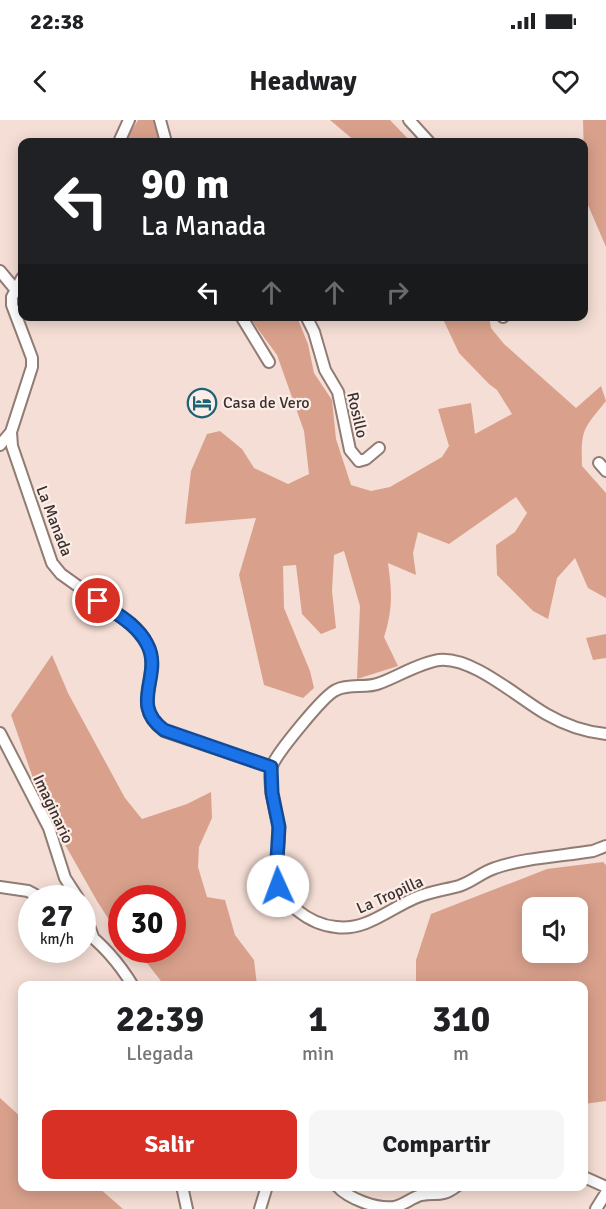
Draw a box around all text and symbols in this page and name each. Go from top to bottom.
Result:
text: 22:38 [30,8,84,35]
icon: back [24,65,57,98]
text: Headway [249,65,357,98]
icon: heart [549,65,582,98]
text: 90 m [141,159,230,210]
icon: left [42,162,120,240]
text: La Manada [141,210,266,243]
icon: left [192,276,225,309]
icon: ahead [255,276,288,309]
icon: ahead [318,276,351,309]
icon: right [381,276,414,309]
hotel icon: Casa de Vero [186,387,218,419]
street label: Rosillo [342,390,372,440]
place label: Casa de Vero [223,393,310,413]
street label: La Manada [31,483,77,559]
pin [72,575,123,626]
icon: arrive [81,584,114,617]
street label: Imaginario [28,771,78,847]
position arrow [246,854,310,918]
street label: La Tropilla [353,871,427,919]
speed limit sign: 30 [108,885,186,963]
map controls [522,897,588,963]
button: sound [522,897,588,963]
text: 27 [41,898,73,935]
text: km/h [40,930,74,948]
text: 22:39 [116,997,204,1042]
text: 1 [308,997,328,1042]
text: 310 [432,997,490,1042]
text: Llegada [126,1041,194,1066]
text: min [302,1041,334,1066]
text: m [453,1041,469,1066]
button: Salir [42,1110,297,1179]
button: Compartir [309,1110,564,1179]

